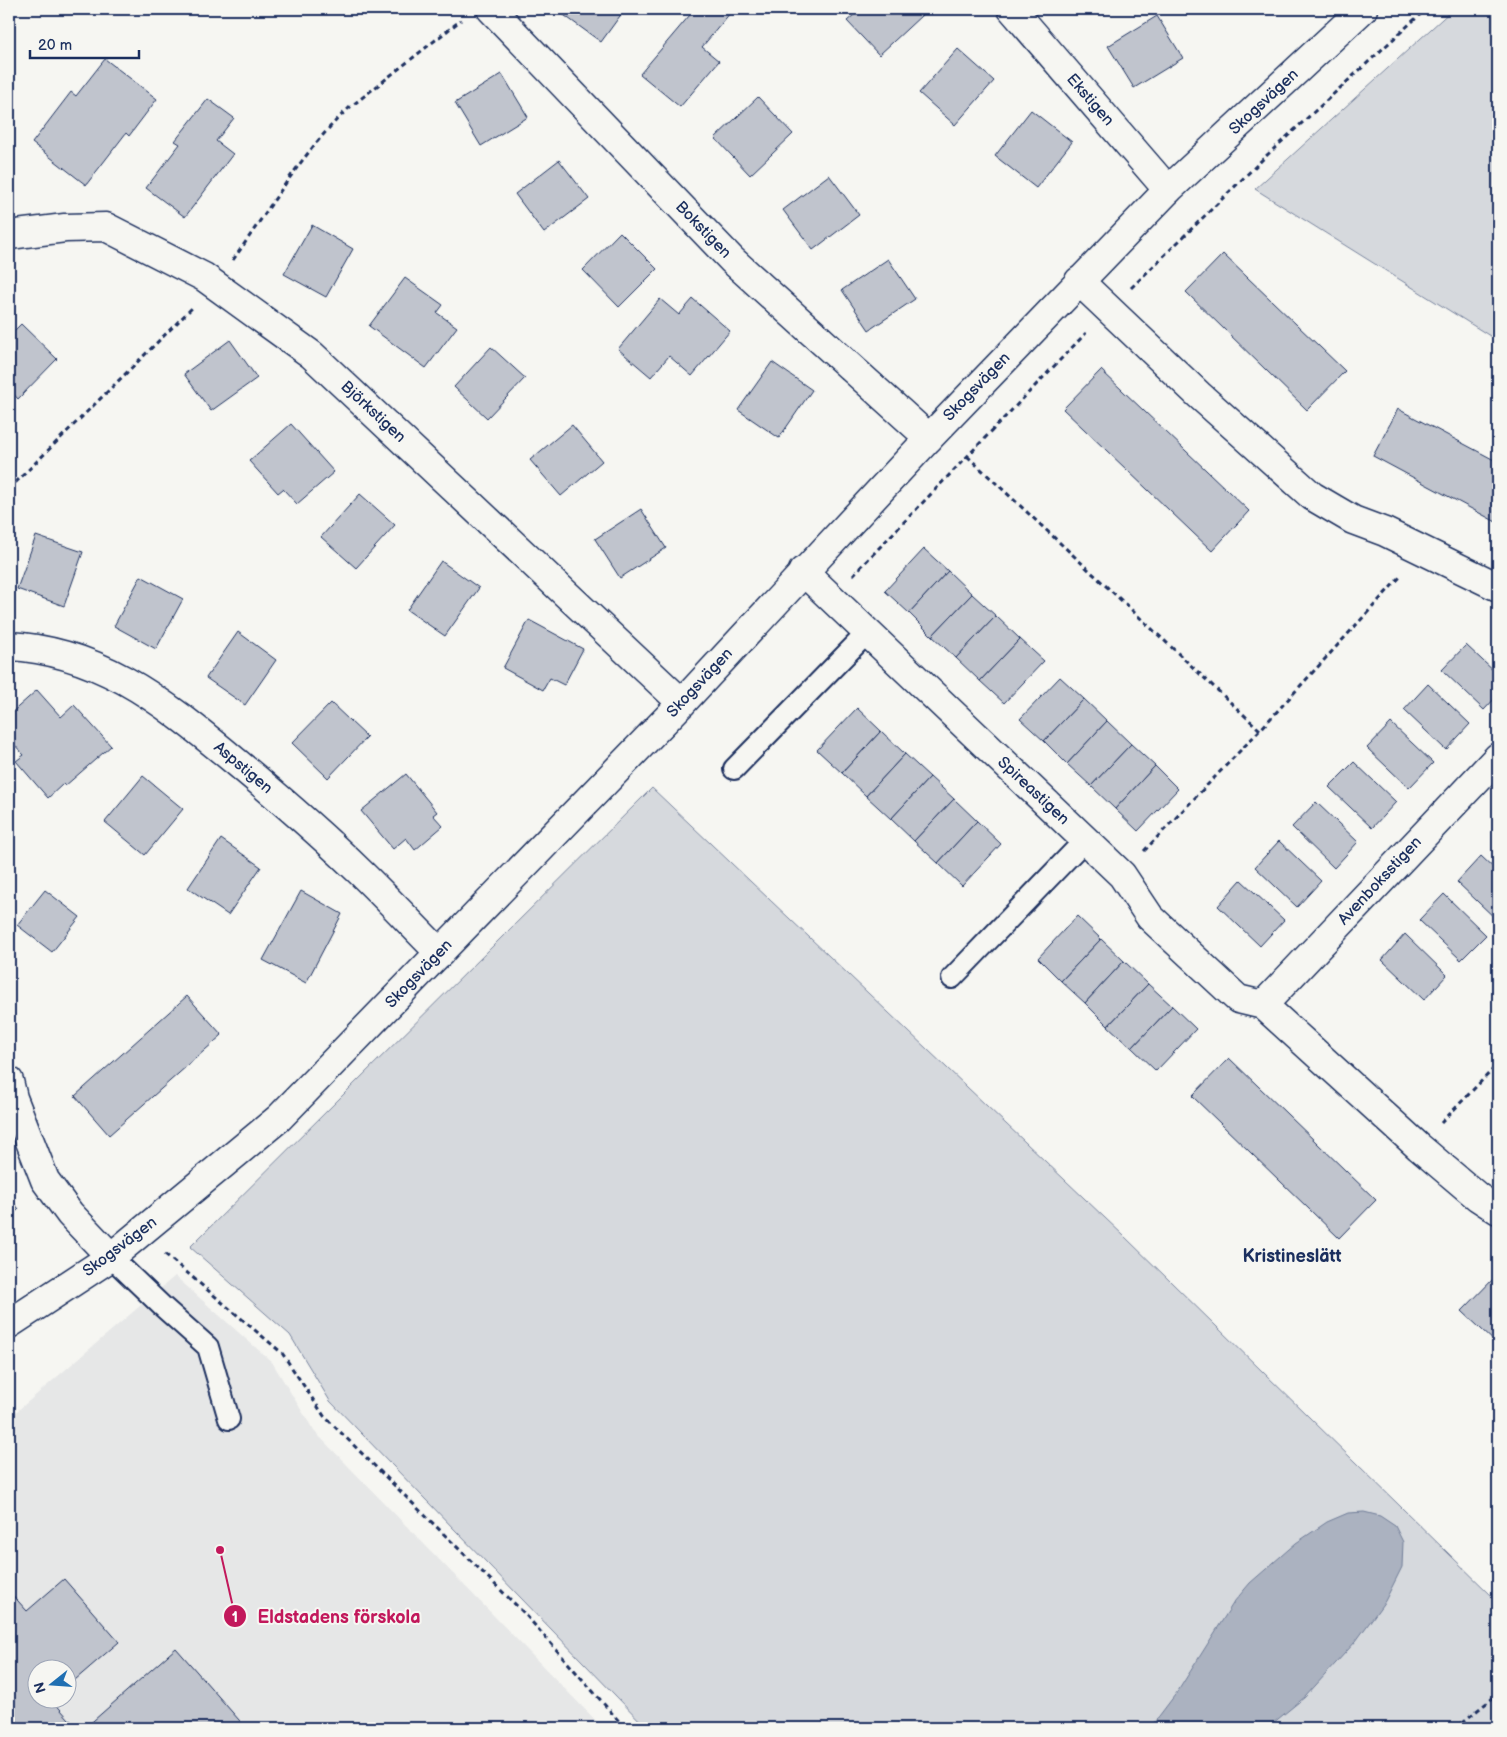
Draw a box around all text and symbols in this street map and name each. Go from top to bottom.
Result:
scale bar [30,28,139,60]
text: 20 m [38,36,72,55]
street label: Skogsvägen [1225,65,1303,139]
street label: Ekstigen [1062,70,1118,130]
street label: Bokstigen [671,197,735,263]
street label: Skogsvägen [940,349,1014,425]
street label: Björkstigen [337,377,409,447]
street label: Skogsvägen [663,644,737,722]
street label: Aspstigen [210,738,276,798]
street label: Spireastigen [993,753,1073,829]
street label: Avenboksstigen [1334,833,1426,929]
street label: Skogsvägen [382,936,456,1012]
street label: Skogsvägen [79,1213,161,1281]
district label: Kristineslätt [1242,1246,1342,1267]
callout: Eldstadens förskola [222,1600,430,1633]
text: Eldstadens förskola [258,1607,420,1628]
text: 1 [232,1608,238,1627]
north arrow [28,1660,78,1710]
text: N [30,1680,50,1695]

